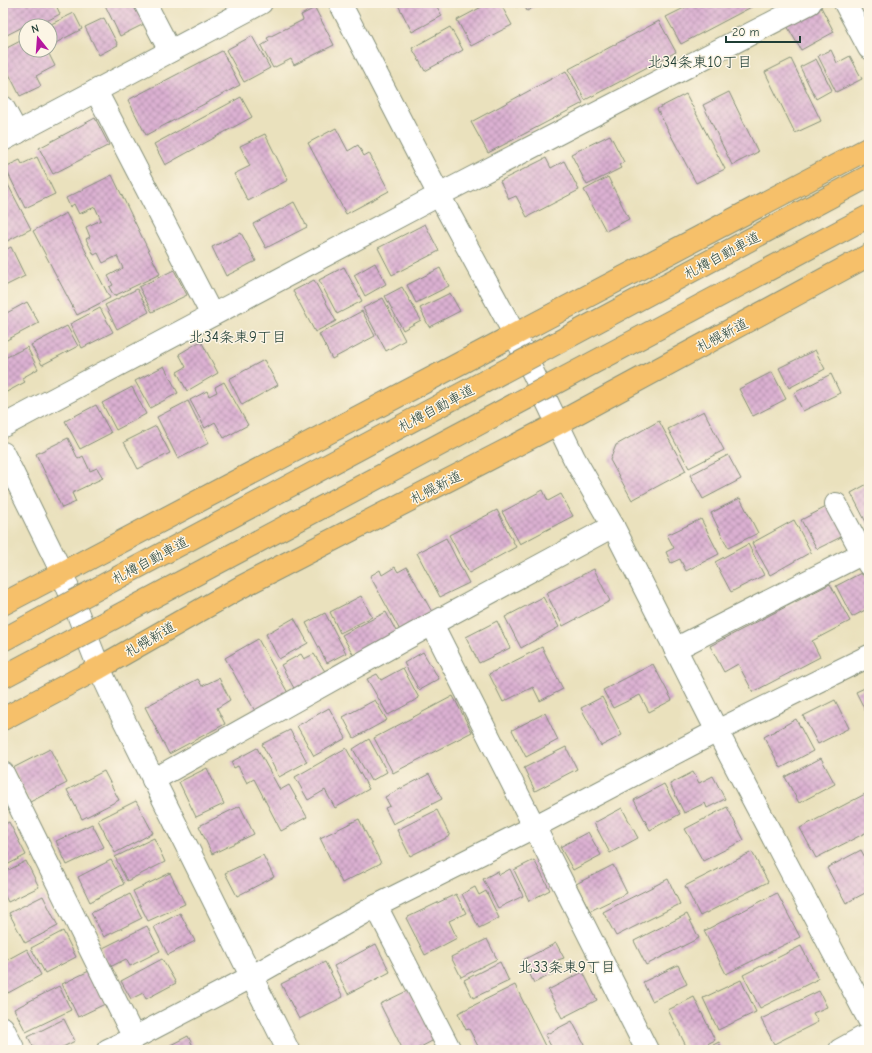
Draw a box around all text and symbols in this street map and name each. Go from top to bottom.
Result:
north arrow [18,18,58,58]
scale bar [726,18,800,44]
text: N [30,22,41,36]
text: 20 m [732,25,760,39]
district label: 北34条東10丁目 [648,53,752,71]
street label: 札樽自動車道 [681,228,763,283]
street label: 札幌新道 [694,315,751,356]
district label: 北34条東9丁目 [189,328,287,346]
street label: 札樽自動車道 [395,381,477,436]
street label: 札幌新道 [407,467,465,508]
street label: 札樽自動車道 [109,533,191,588]
street label: 札幌新道 [122,618,179,661]
district label: 北33条東9丁目 [518,958,616,976]

